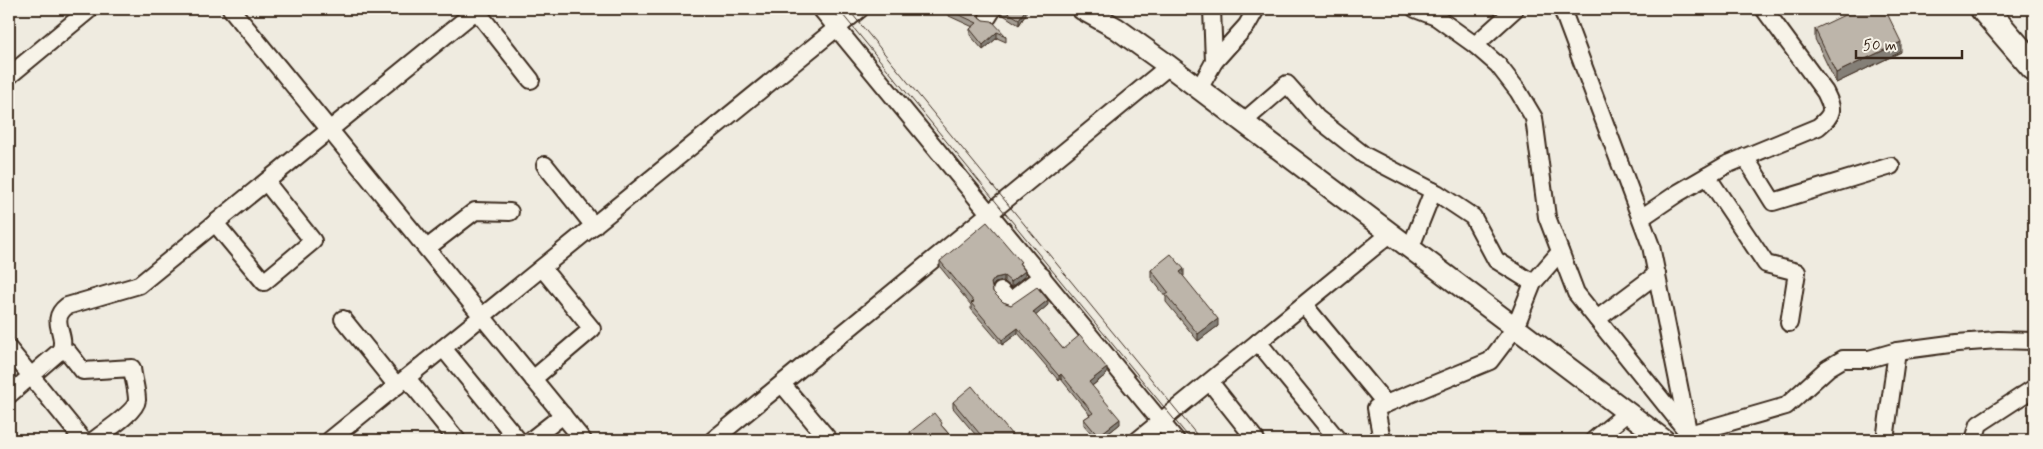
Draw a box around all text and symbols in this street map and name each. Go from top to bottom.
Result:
scale bar [1856,28,1962,60]
text: 50 m [1863,36,1897,56]

